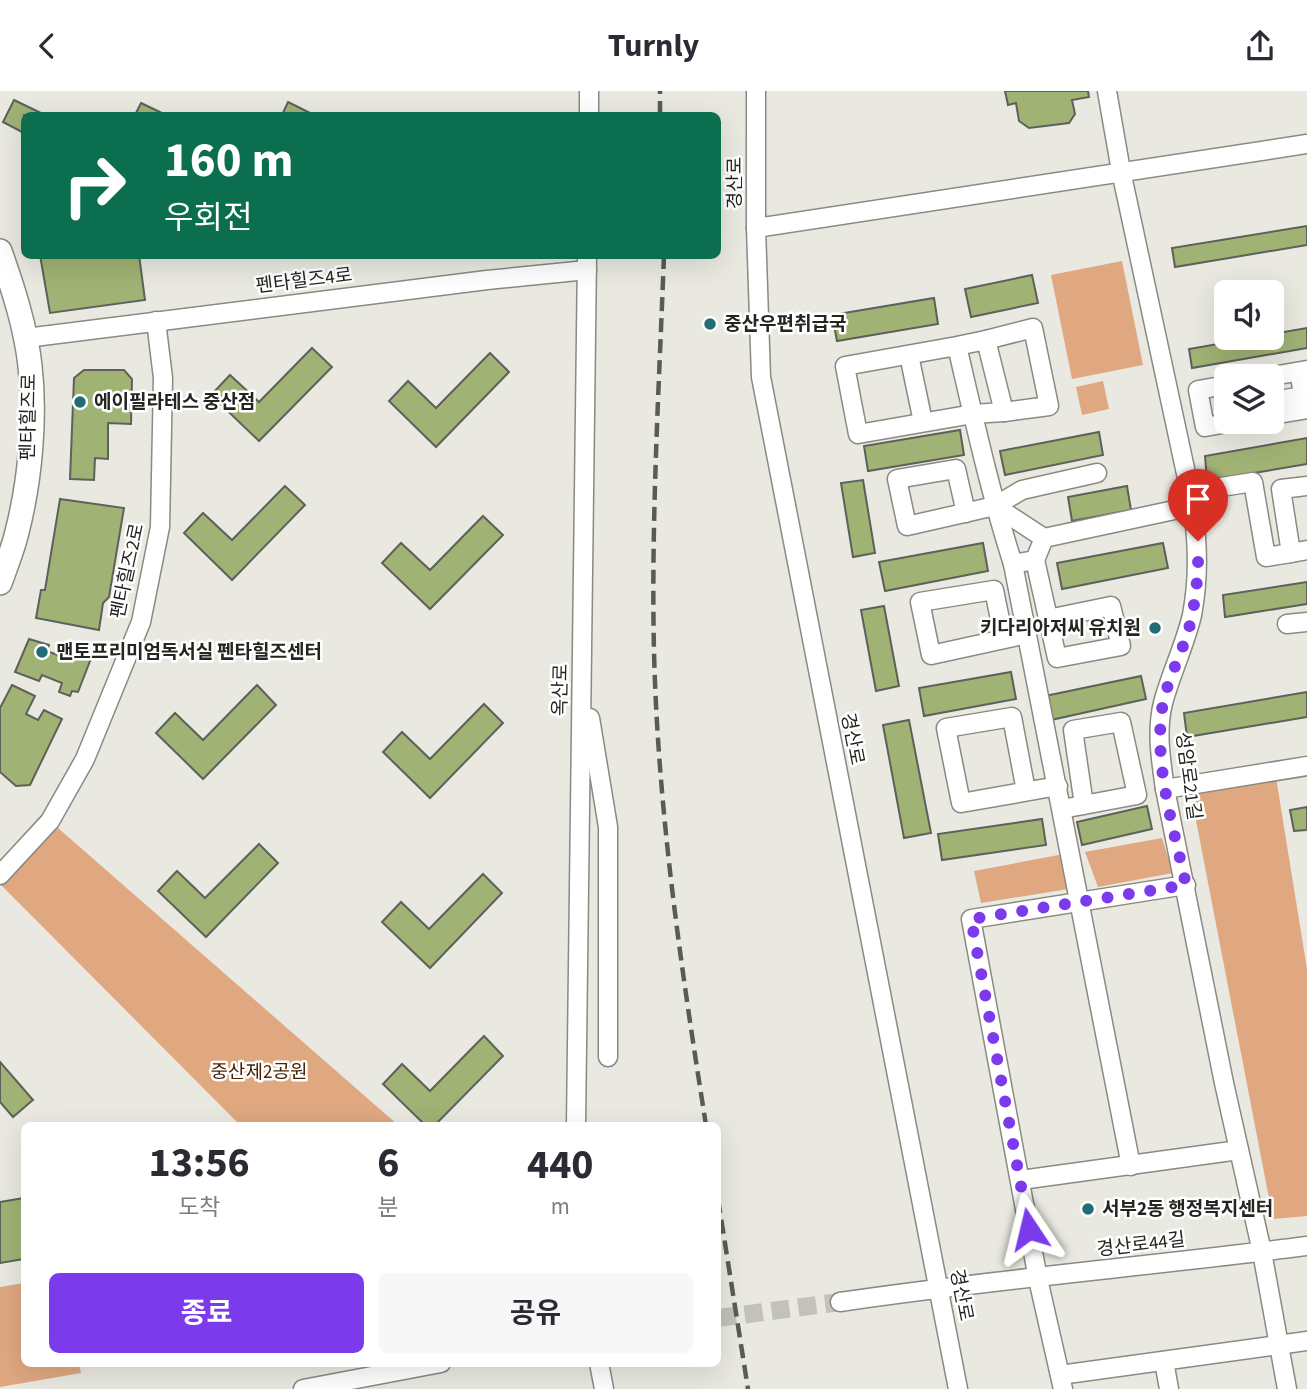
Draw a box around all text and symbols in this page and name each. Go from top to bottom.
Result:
text: Turnly [608,23,699,69]
icon: back [28,27,66,65]
icon: share [1241,27,1279,65]
text: 160 m [164,126,293,196]
icon: right [49,140,140,231]
street label: 경산로 [722,157,749,209]
text: 우회전 [164,195,252,241]
street label: 펜타힐즈4로 [254,262,354,300]
map controls [1214,280,1284,434]
button: sound [1214,280,1284,350]
place label: 중산우편취급국 [724,311,846,338]
marker: 중산우편취급국 [702,316,718,332]
button: layers [1214,364,1284,434]
street label: 펜타힐즈로 [15,373,43,461]
place label: 에이필라테스 중산점 [94,389,255,416]
marker: 에이필라테스 중산점 [72,394,88,410]
pin [1168,469,1228,541]
icon: arrive [1179,480,1217,518]
street label: 펜타힐즈2로 [105,521,151,621]
place label: 키다리아저씨 유치원 [980,615,1141,642]
marker: 키다리아저씨 유치원 [1147,620,1163,636]
place label: 맨토프리미엄독서실 펜타힐즈센터 [56,639,322,666]
marker: 맨토프리미엄독서실 펜타힐즈센터 [34,644,50,660]
street label: 옥산로 [547,664,575,716]
street label: 경산로 [834,711,870,767]
street label: 성암로21길 [1168,730,1208,822]
park label: 중산제2공원 [211,1059,307,1086]
text: 13:56 [148,1133,250,1193]
text: 6 [377,1133,399,1193]
text: 440 [527,1135,593,1195]
text: m [551,1190,570,1223]
text: 도착 [178,1191,220,1224]
text: 분 [378,1191,399,1224]
position arrow [992,1192,1066,1266]
place label: 서부2동 행정복지센터 [1102,1196,1273,1223]
marker: 서부2동 행정복지센터 [1080,1201,1096,1217]
street label: 경산로44길 [1095,1226,1187,1264]
street label: 경산로 [943,1267,979,1323]
button: 종료 [49,1273,364,1353]
button: 공유 [378,1273,693,1353]

